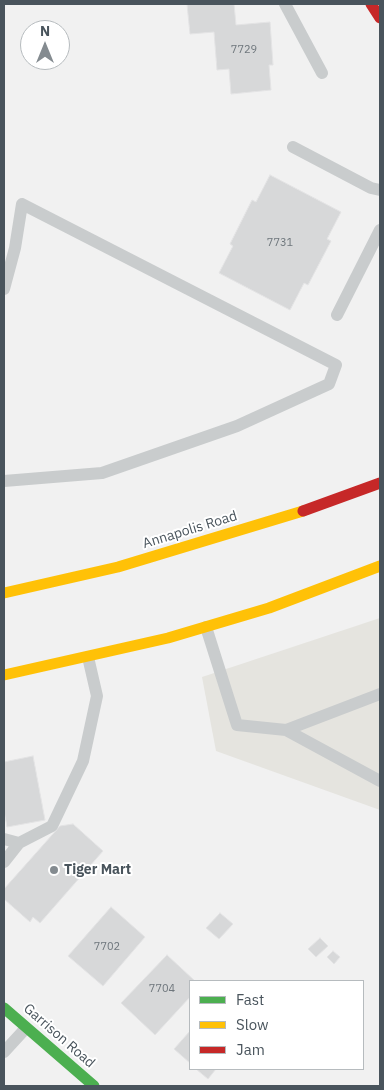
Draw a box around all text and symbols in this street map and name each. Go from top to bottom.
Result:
north arrow [20,20,70,70]
text: N [40,22,50,40]
house number: 7729 [231,43,257,57]
house number: 7731 [267,236,293,250]
street label: Annapolis Road [141,508,239,552]
place label: Tiger Mart [64,862,131,878]
marker: Tiger Mart [48,864,60,876]
house number: 7702 [94,940,120,954]
legend [189,980,364,1070]
house number: 7704 [149,982,175,996]
text: Fast [236,990,264,1009]
street label: Garrison Road [20,1000,98,1072]
text: Slow [236,1015,269,1034]
text: Jam [236,1040,265,1059]

